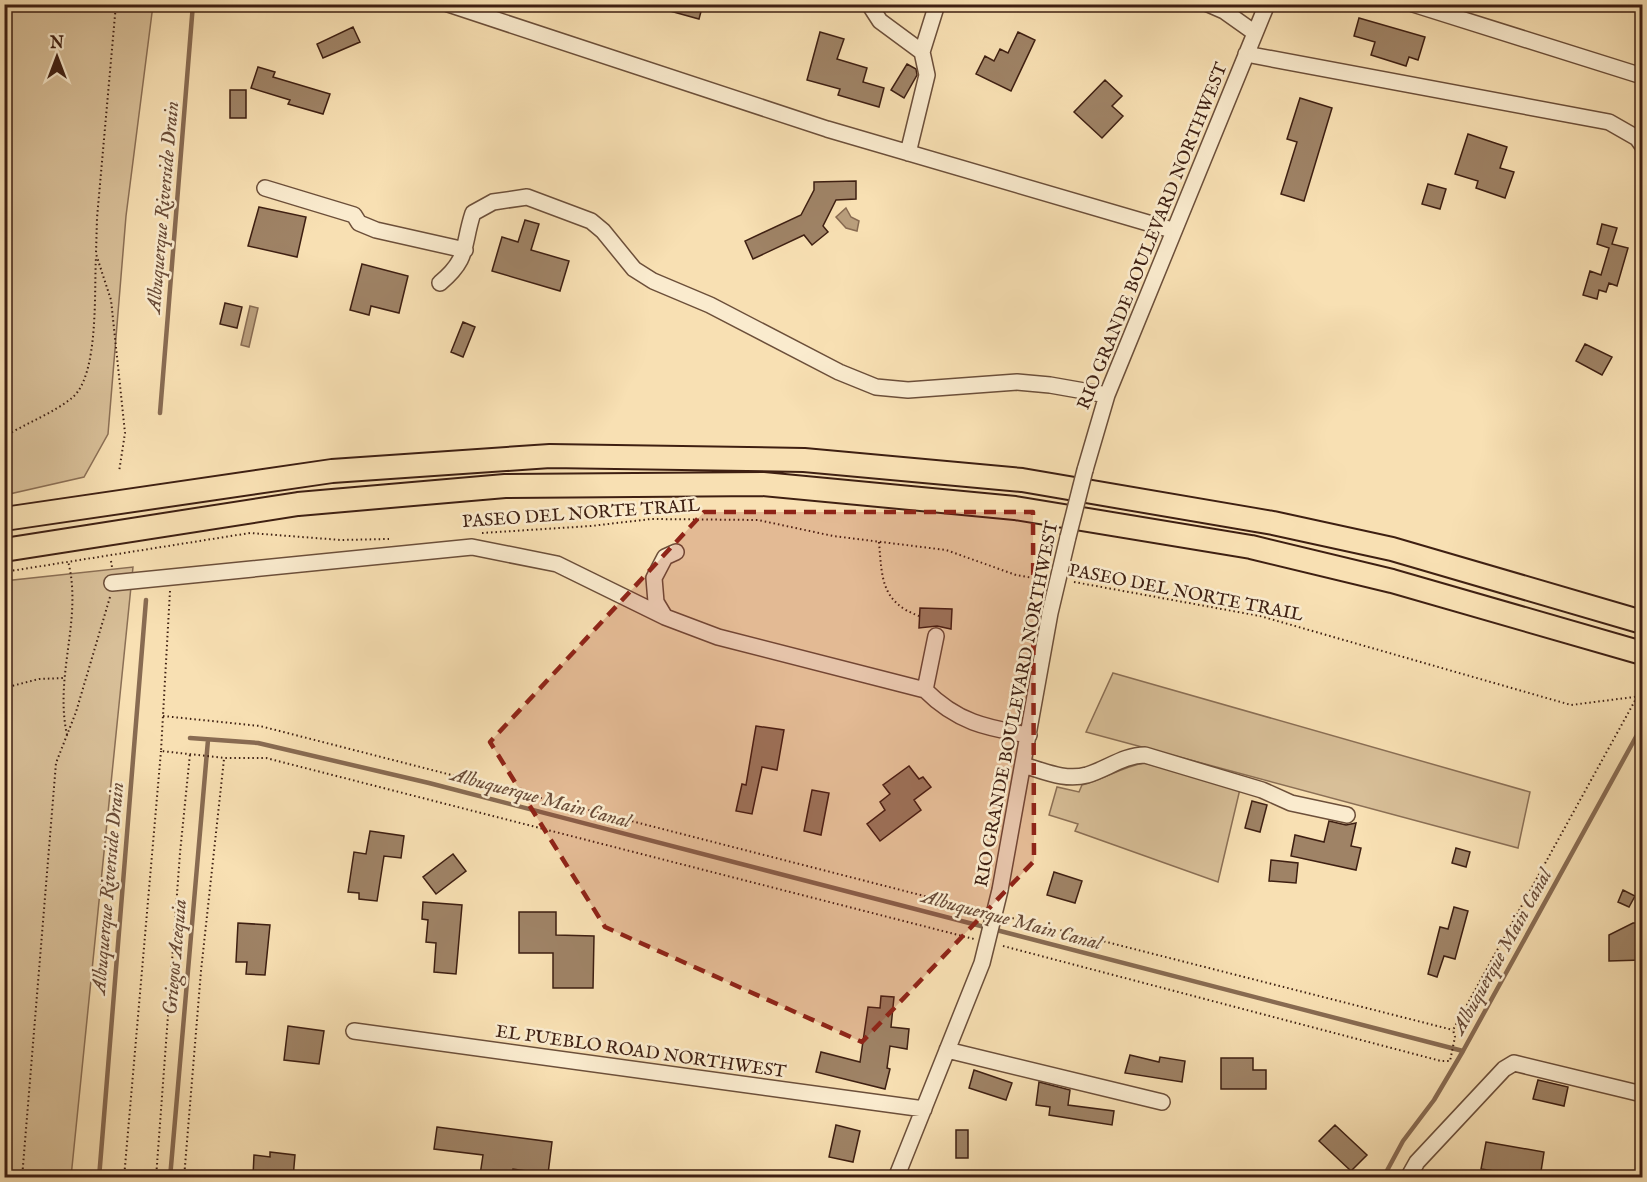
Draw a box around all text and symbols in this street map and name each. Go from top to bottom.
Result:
north arrow [27,27,87,87]
text: N [49,34,64,54]
street label: RIO GRANDE BOULEVARD NORTHWEST [1073,60,1234,413]
water label: Albuquerque Riverside Drain [142,100,185,316]
street label: PASEO DEL NORTE TRAIL [461,495,701,534]
street label: RIO GRANDE BOULEVARD NORTHWEST [971,519,1064,889]
street label: PASEO DEL NORTE TRAIL [1067,559,1305,628]
water label: Albuquerque Main Canal [446,762,635,835]
water label: Albuquerque Riverside Drain [87,781,130,997]
water label: Albuquerque Main Canal [1446,863,1559,1040]
water label: Albuquerque Main Canal [917,884,1106,957]
water label: Griegos Acequia [158,898,194,1016]
street label: EL PUEBLO ROAD NORTHWEST [494,1021,788,1084]

